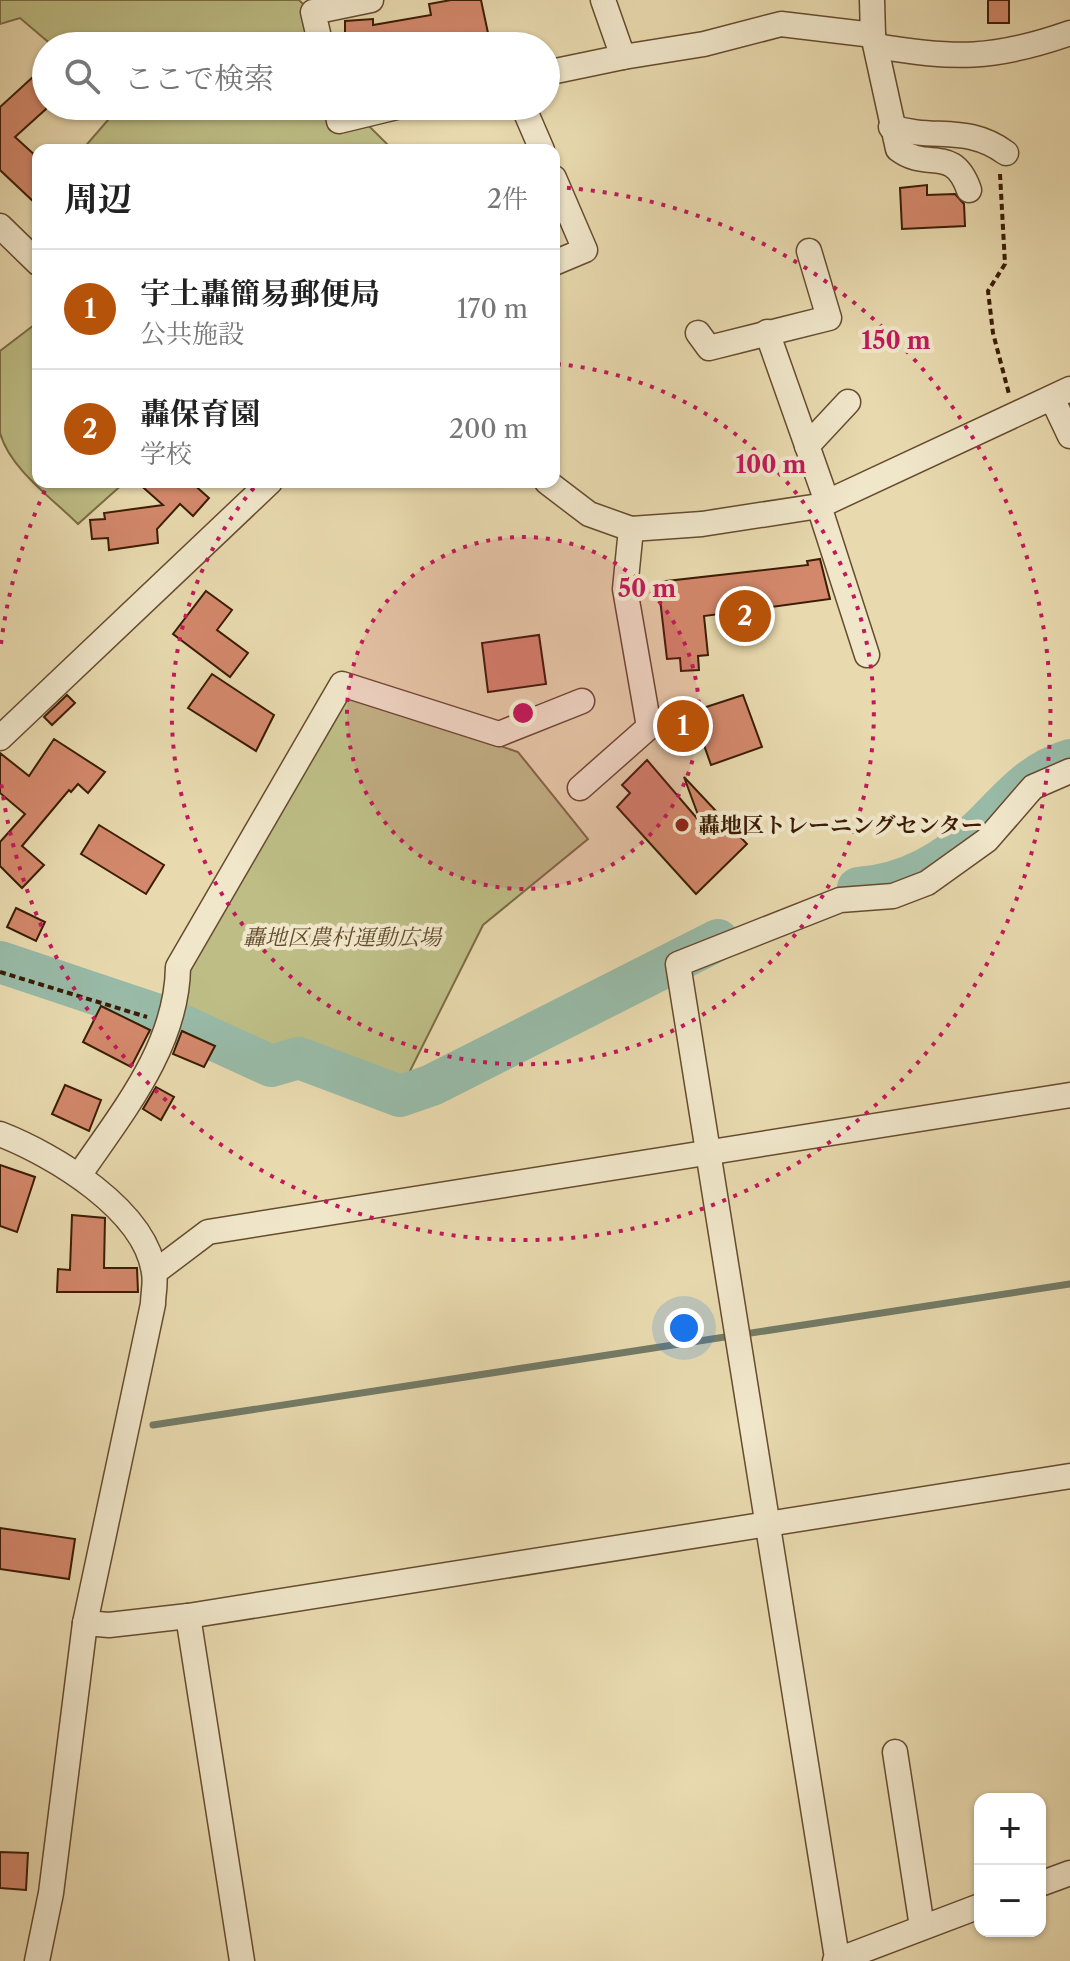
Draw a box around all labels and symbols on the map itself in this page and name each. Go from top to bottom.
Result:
text: 150 m [861,326,931,355]
text: 100 m [735,450,807,479]
text: 50 m [618,574,676,603]
pin: 2 [719,586,771,646]
pin: 1 [657,696,709,756]
centre of rings [509,699,537,727]
place label: 轟地区トレーニングセンター [698,812,983,839]
marker: 轟地区トレーニングセンター [673,816,691,834]
park label: 轟地区農村運動広場 [243,924,443,951]
your location [664,1308,704,1348]

